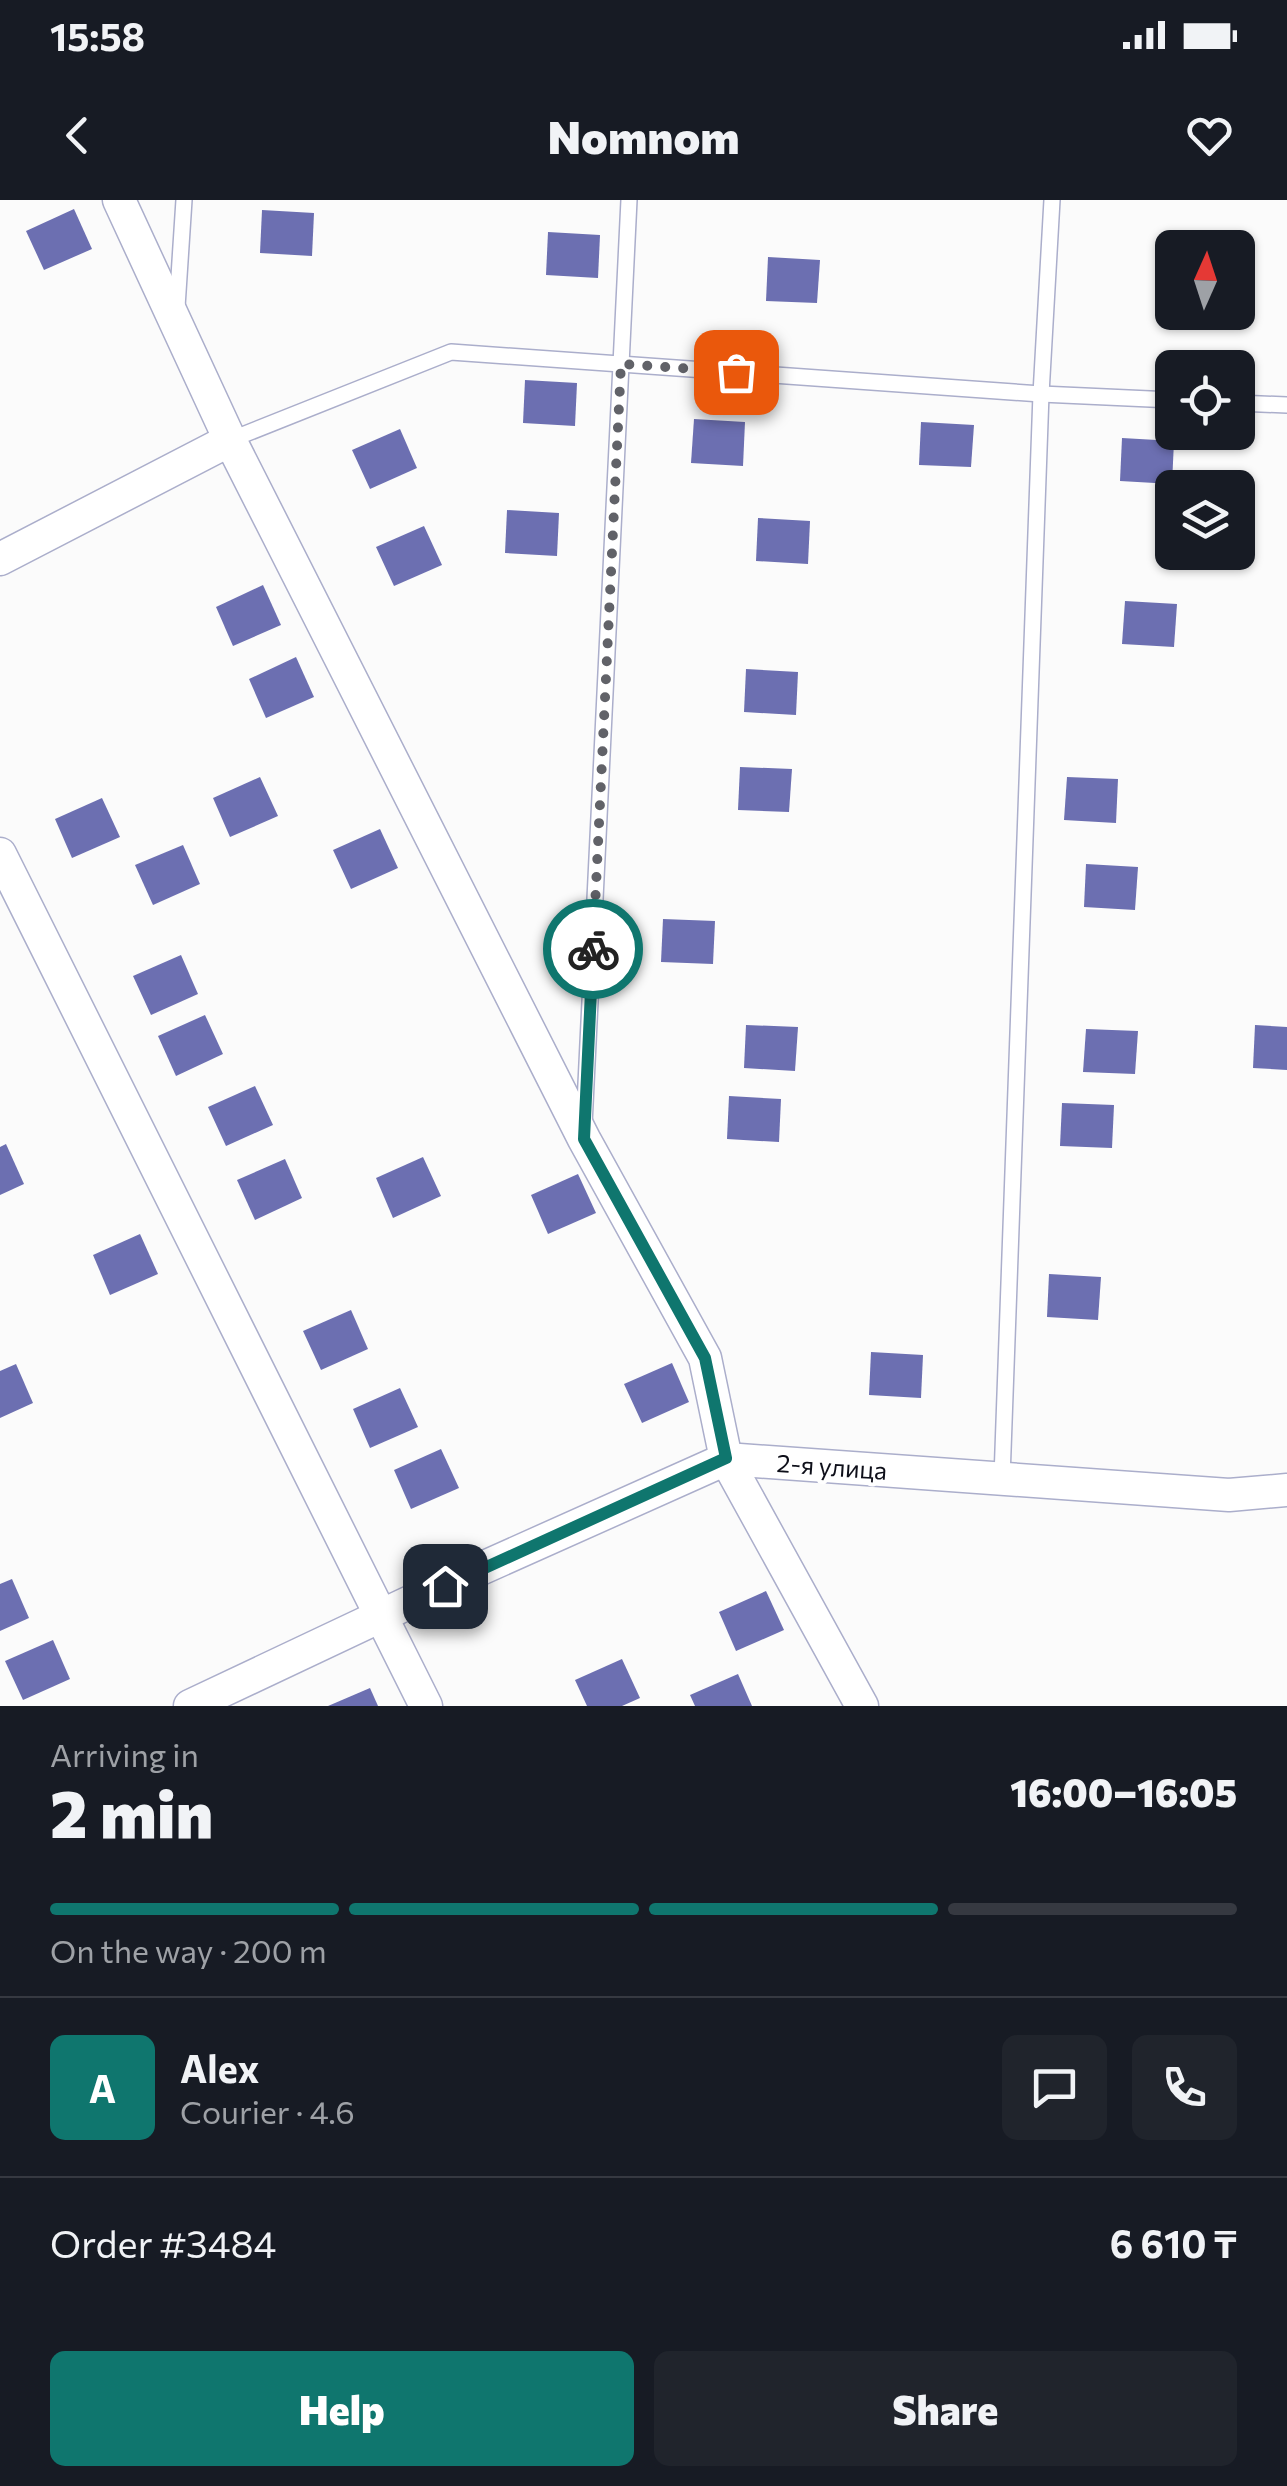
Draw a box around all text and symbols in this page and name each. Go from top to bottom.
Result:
text: 15:58 [50,12,145,59]
icon: back [50,108,105,163]
text: Nomnom [547,108,740,163]
icon: heart [1182,108,1237,163]
north arrow [1155,230,1255,330]
map controls [1155,230,1255,570]
pin [694,330,779,415]
icon: bag [709,345,764,400]
button: locate [1155,350,1255,450]
button: layers [1155,470,1255,570]
courier [543,899,643,999]
icon: bike [566,922,621,977]
street label: 2-я улица [776,1447,888,1485]
pin [403,1544,488,1629]
icon: home [418,1559,473,1614]
text: Arriving in [50,1734,199,1774]
text: 16:00–16:05 [1010,1768,1237,1815]
text: 2 min [50,1772,213,1851]
text: On the way · 200 m [50,1930,327,1970]
button: chat [1002,2035,1107,2140]
button: phone [1132,2035,1237,2140]
text: Alex [180,2044,259,2091]
text: A [89,2064,116,2111]
text: Courier · 4.6 [180,2091,355,2131]
text: Order #3484 [50,2219,276,2266]
text: 6 610 ₸ [1110,2219,1237,2266]
button: Help [50,2351,634,2466]
button: Share [654,2351,1237,2466]

